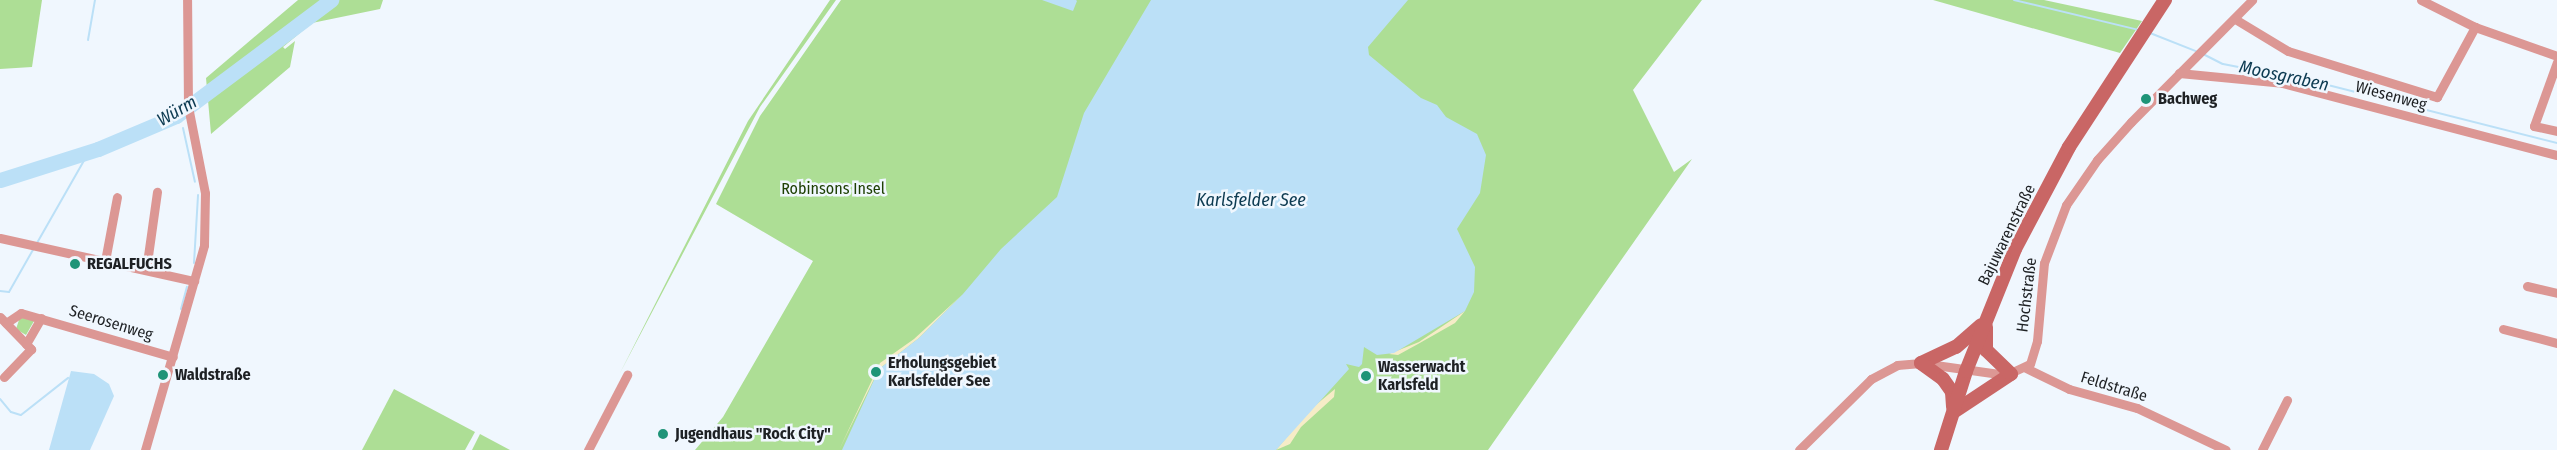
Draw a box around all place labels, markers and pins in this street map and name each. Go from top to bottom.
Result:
place label: Bachweg [2158,89,2217,109]
marker: Bachweg [2139,92,2153,106]
place label: REGALFUCHS [87,254,172,274]
marker: REGALFUCHS [68,257,82,271]
place label: Erholungsgebiet Karlsfelder See [888,353,996,391]
place label: Wasserwacht Karlsfeld [1378,357,1465,395]
place label: Waldstraße [175,365,251,385]
marker: Erholungsgebiet Karlsfelder See [869,365,883,379]
marker: Waldstraße [156,368,170,382]
marker: Wasserwacht Karlsfeld [1359,369,1373,383]
place label: Jugendhaus "Rock City" [675,424,831,444]
marker: Jugendhaus "Rock City" [656,427,670,441]

